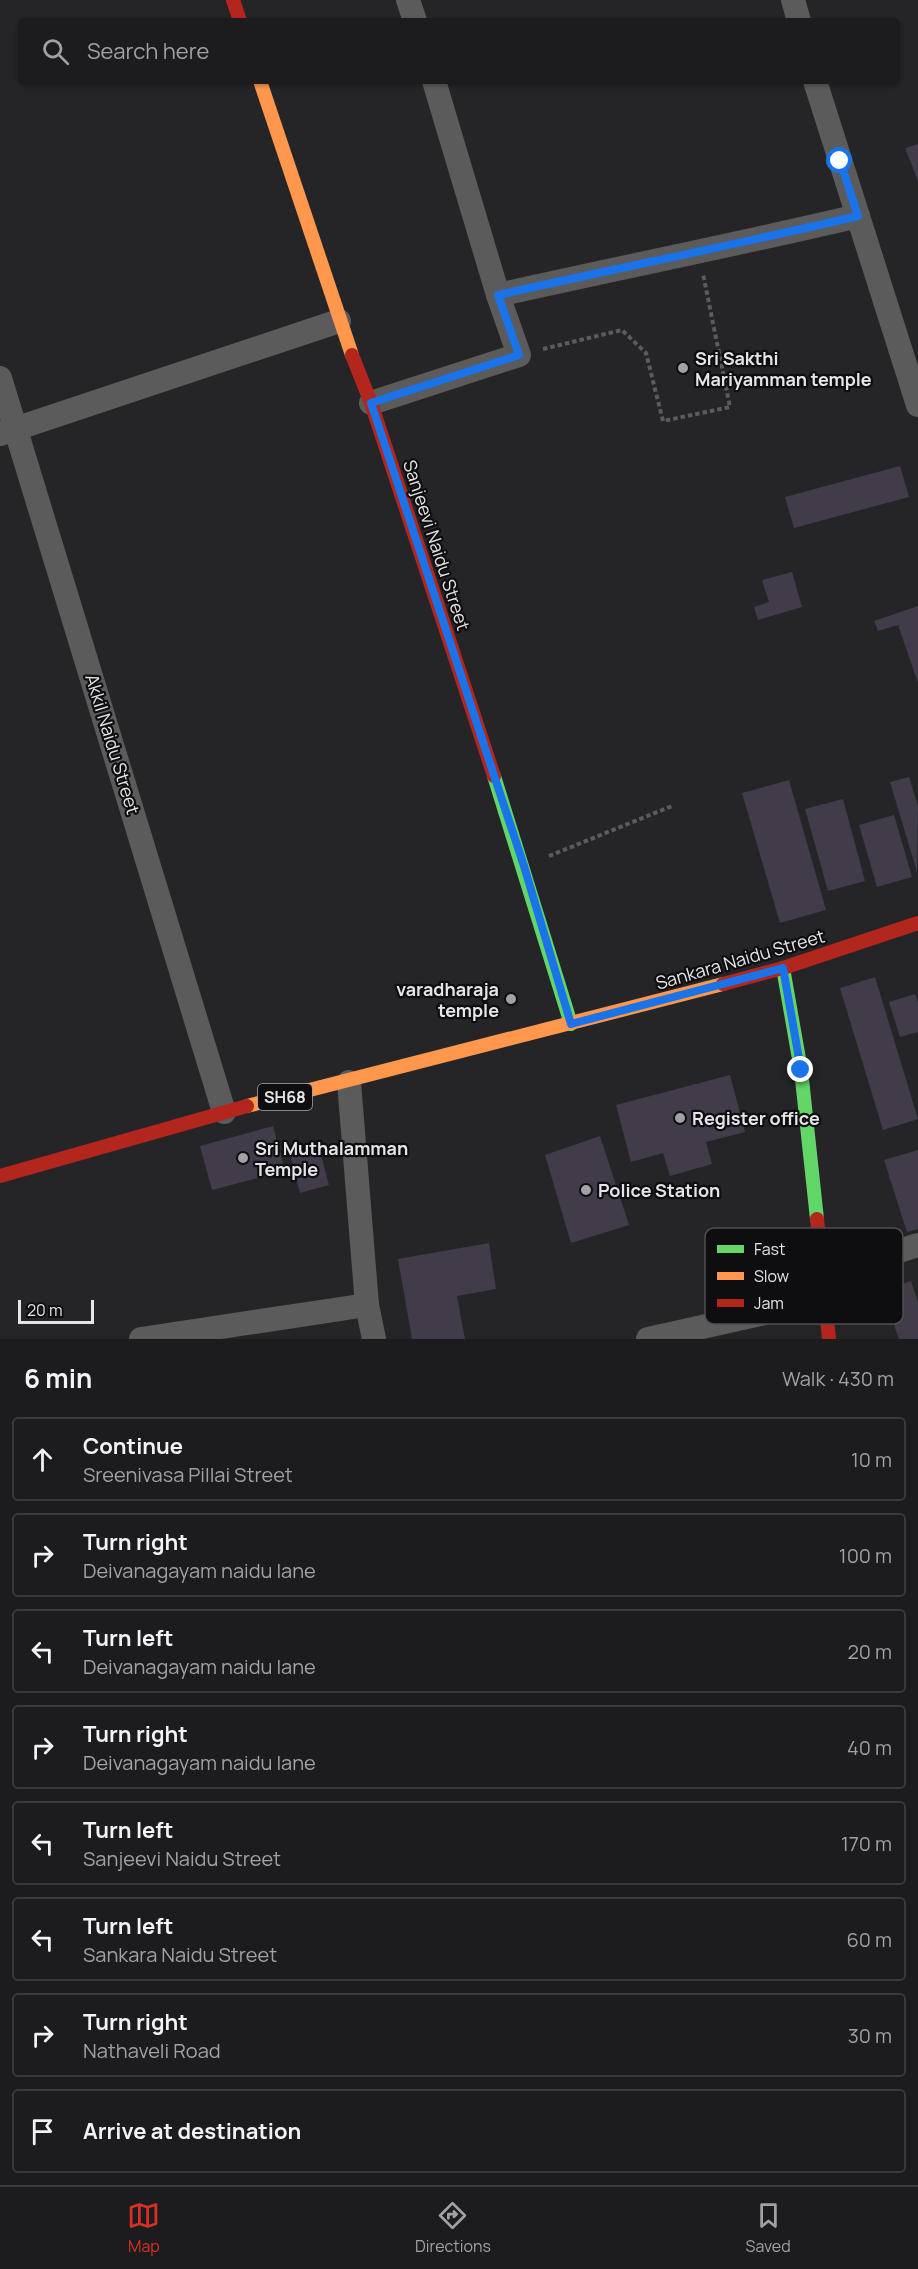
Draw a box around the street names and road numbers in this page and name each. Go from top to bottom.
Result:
street label: Sanjeevi Naidu Street [398,457,476,633]
street label: Akkil Naidu Street [80,671,146,817]
street label: Sankara Naidu Street [653,923,827,995]
road number: SH68 [258,1084,312,1110]

